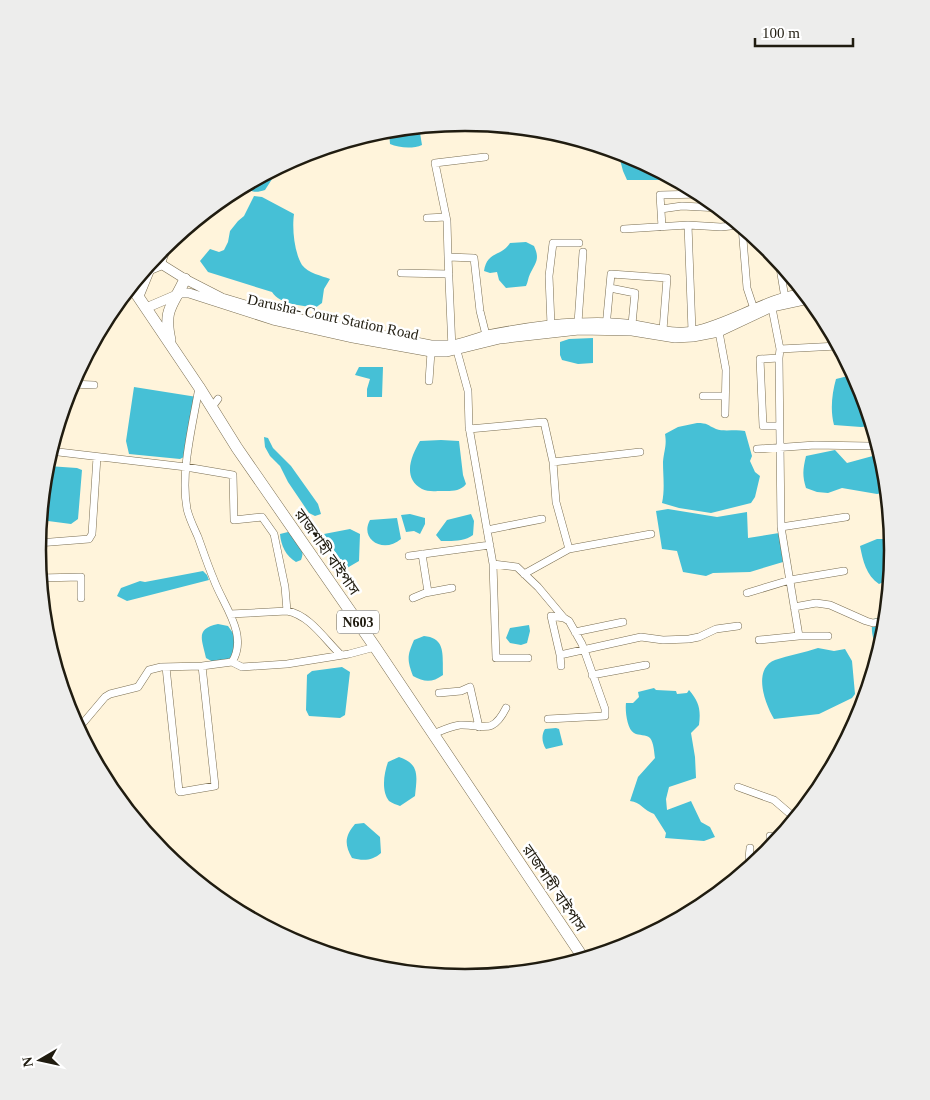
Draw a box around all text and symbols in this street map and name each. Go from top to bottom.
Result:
scale bar [755,15,852,47]
text: 100 m [762,25,800,41]
street label: Darusha- Court Station Road [246,291,421,343]
street label: রাজশাহী বাইপাস [291,505,363,598]
road number: N603 [337,610,379,634]
street label: রাজশাহী বাইপাস [519,841,589,935]
north arrow [15,1035,65,1085]
text: N [19,1056,36,1068]

